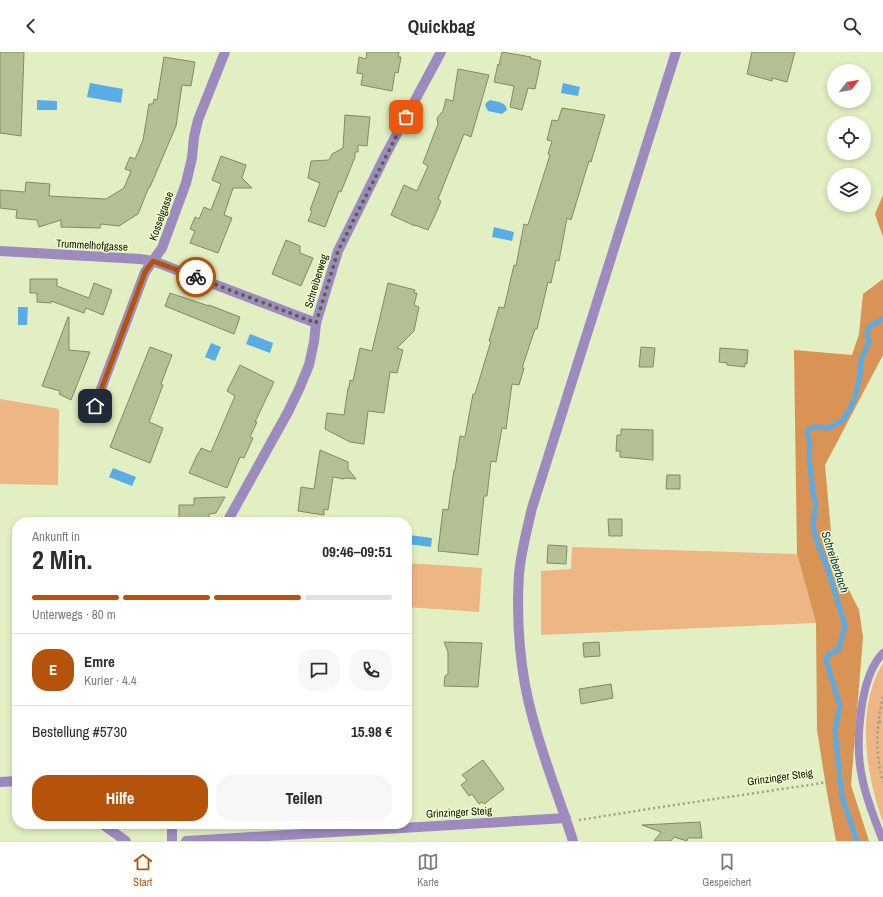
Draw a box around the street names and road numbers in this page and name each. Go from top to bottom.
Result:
street label: Kosselgasse [146,190,176,242]
street label: Trummelhofgasse [56,236,128,254]
street label: Schreiberweg [301,252,331,310]
street label: Grinzinger Steig [746,765,814,789]
street label: Grinzinger Steig [426,803,492,821]

